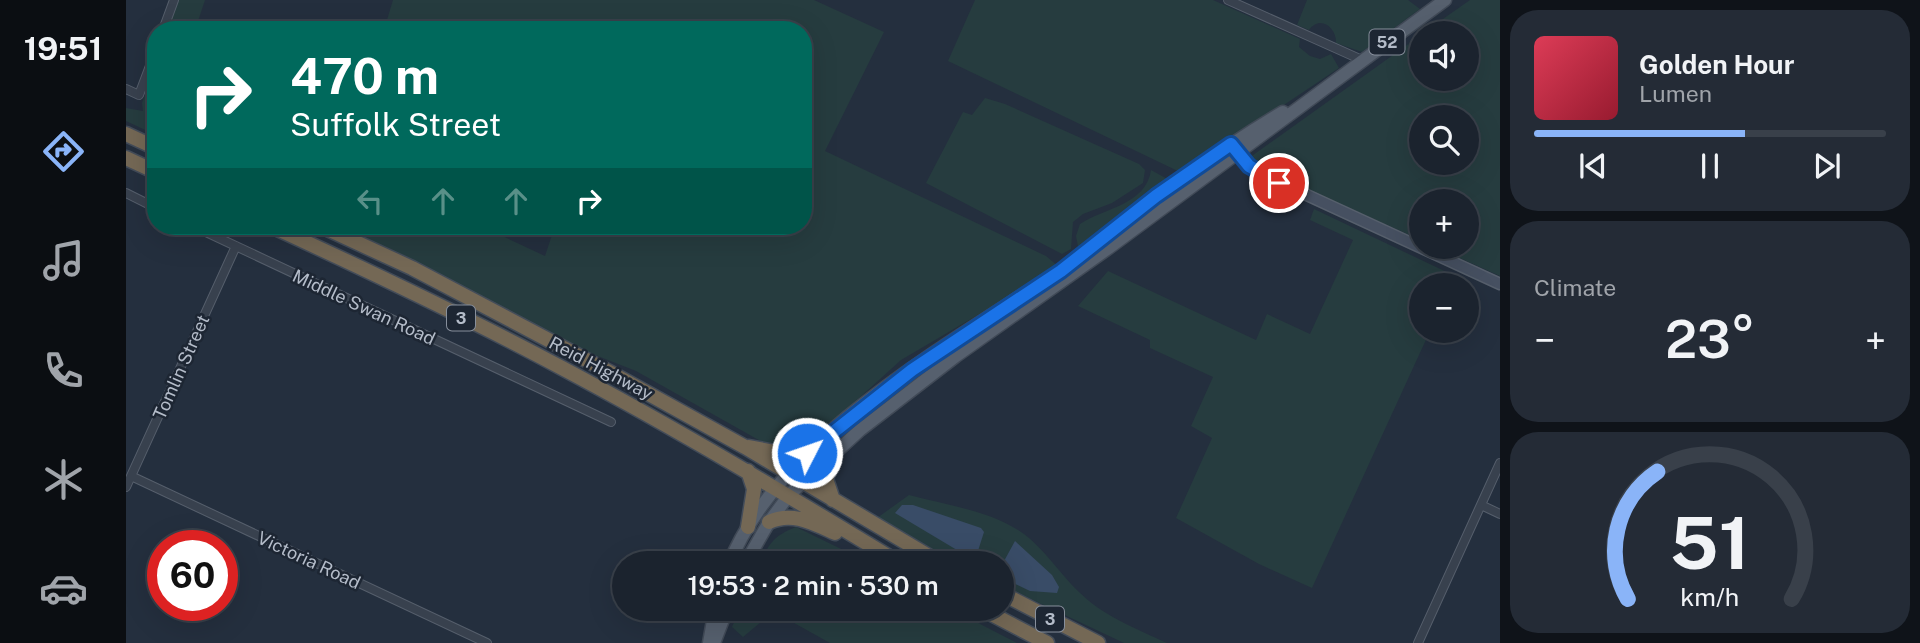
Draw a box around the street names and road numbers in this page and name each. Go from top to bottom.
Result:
road number: 52 [1370,30,1404,54]
street label: Middle Swan Road [289,265,439,349]
road number: 3 [447,306,475,330]
street label: Tomlin Street [149,311,213,423]
street label: Reid Highway [546,332,657,404]
street label: Victoria Road [254,527,364,593]
road number: 3 [1036,606,1064,632]

